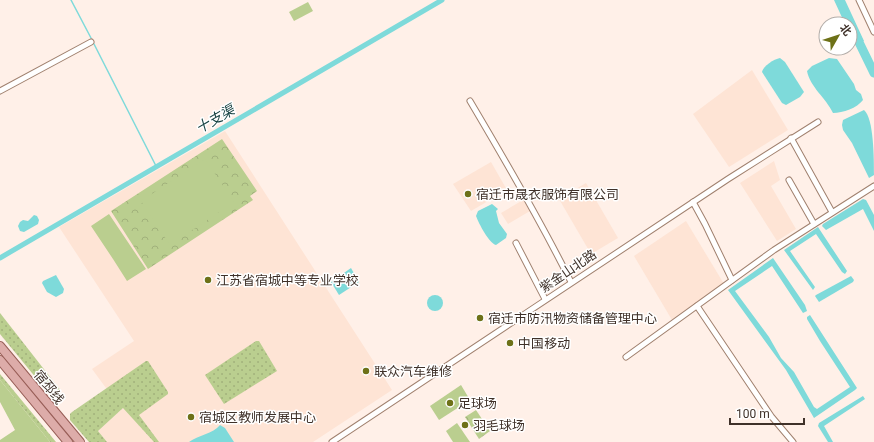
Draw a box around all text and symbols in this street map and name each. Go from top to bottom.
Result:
north arrow [818,16,858,56]
text: 北 [837,22,854,38]
water label: 十支渠 [193,101,239,136]
place label: 宿迁市晟衣服饰有限公司 [476,187,619,202]
marker: 宿迁市晟衣服饰有限公司 [463,189,473,199]
street label: 紫金山北路 [537,247,599,295]
place label: 江苏省宿城中等专业学校 [216,273,359,288]
marker: 江苏省宿城中等专业学校 [203,275,213,285]
place label: 宿迁市防汛物资储备管理中心 [488,311,657,326]
marker: 宿迁市防汛物资储备管理中心 [475,313,485,323]
place label: 中国移动 [518,336,570,351]
marker: 中国移动 [505,338,515,348]
place label: 联众汽车维修 [374,364,452,379]
marker: 联众汽车维修 [361,366,371,376]
street label: 宿邳线 [31,367,67,407]
place label: 足球场 [458,396,497,411]
marker: 足球场 [445,398,455,408]
scale bar [730,400,804,426]
text: 100 m [736,407,770,421]
place label: 宿城区教师发展中心 [199,410,316,425]
marker: 宿城区教师发展中心 [186,412,196,422]
place label: 羽毛球场 [473,418,525,433]
marker: 羽毛球场 [460,420,470,430]

